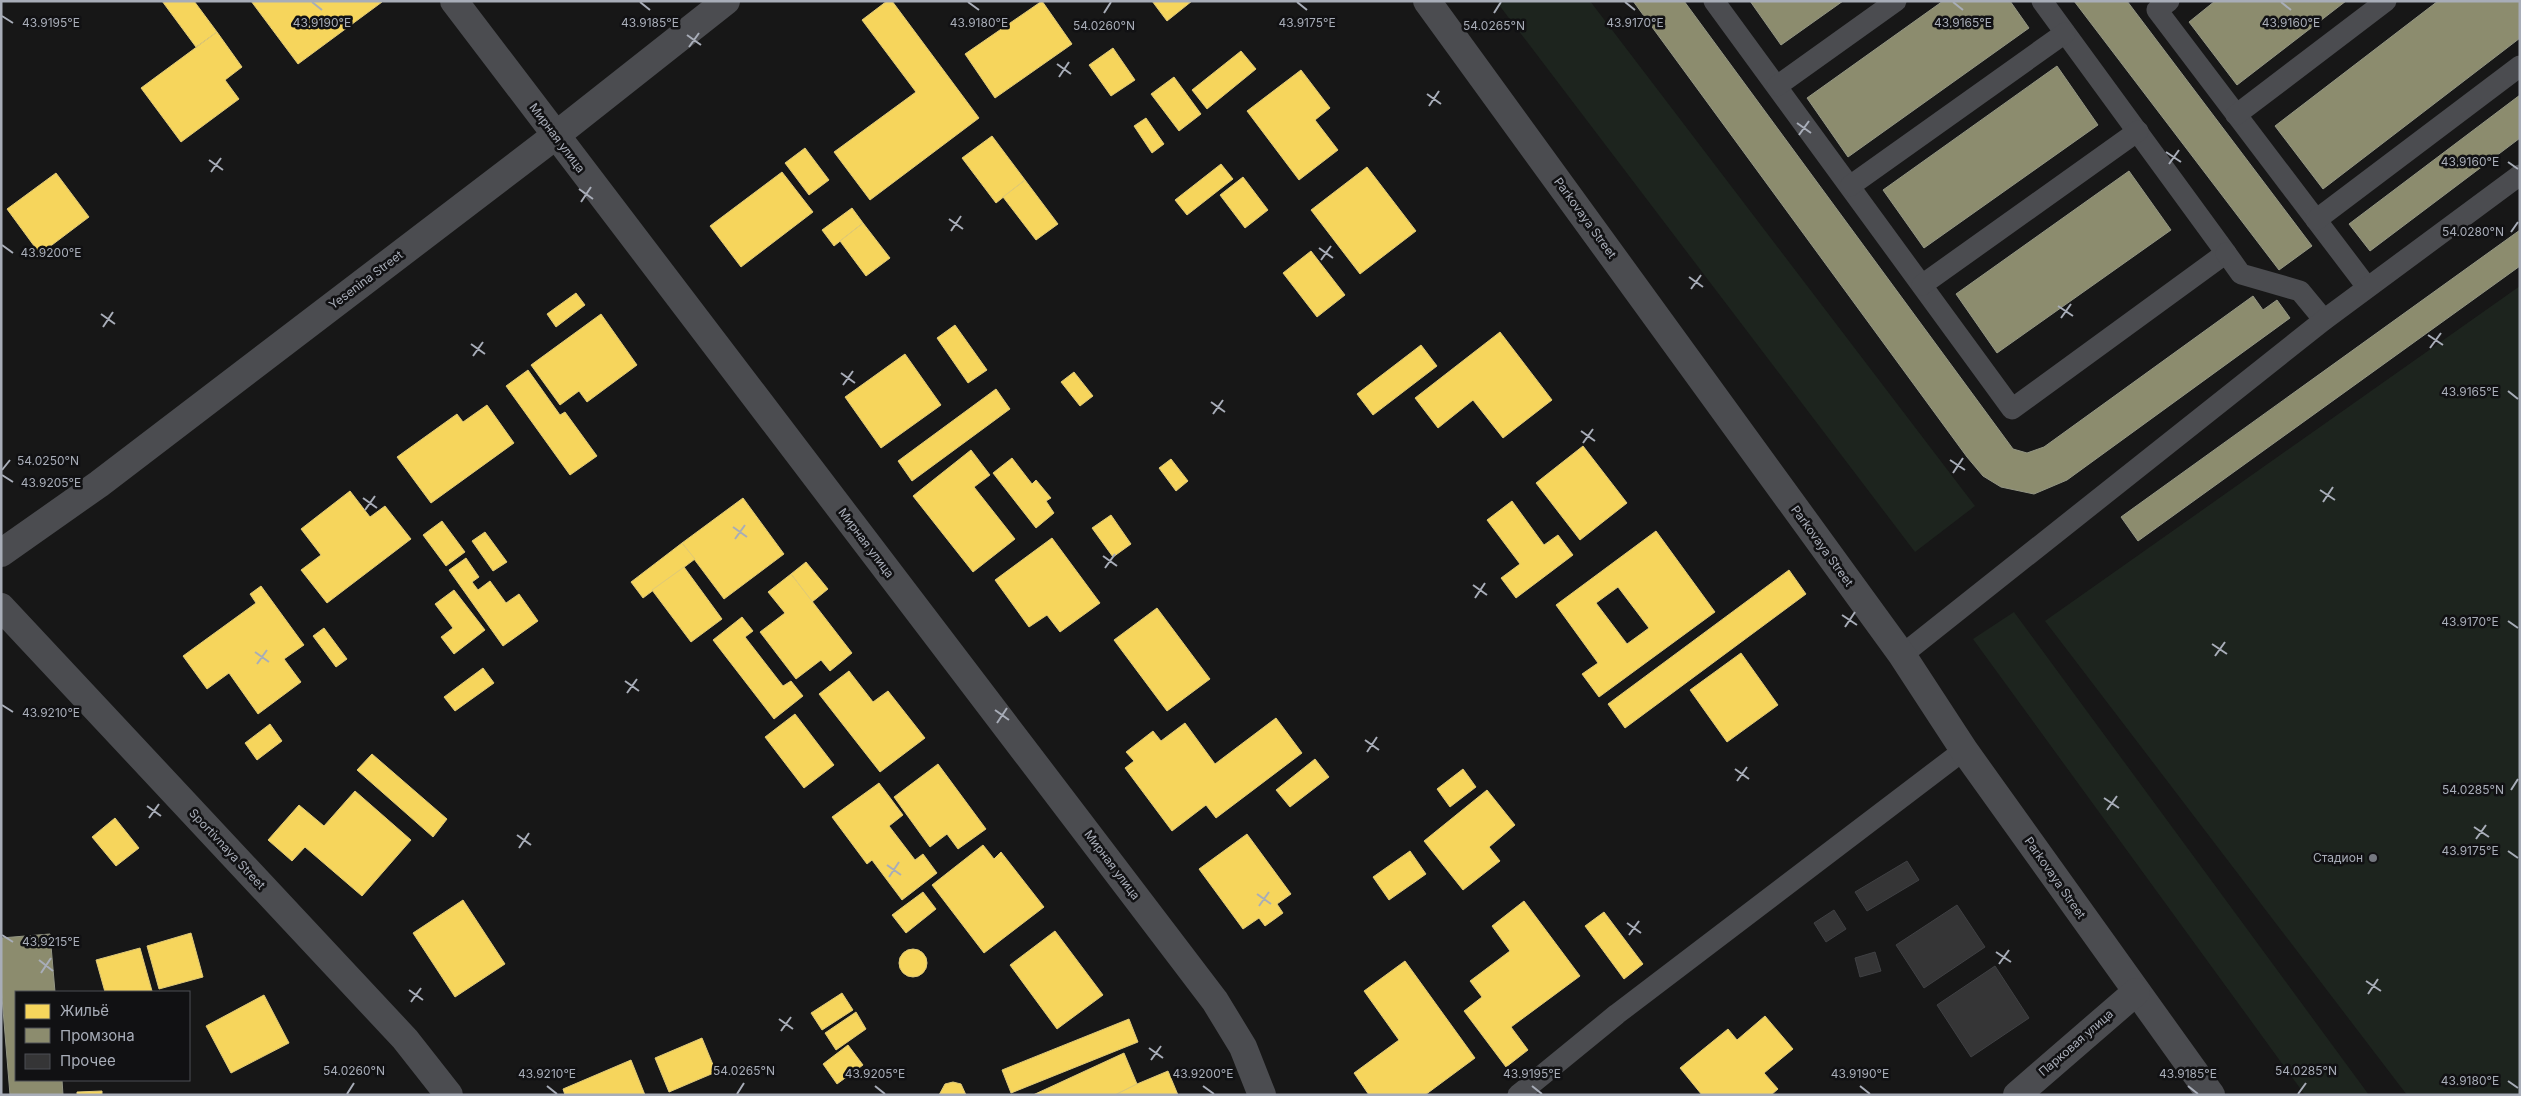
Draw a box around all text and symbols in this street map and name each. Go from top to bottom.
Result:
text: 43.9195°E [22,15,80,30]
text: 43.9190°E [293,15,351,30]
text: 43.9185°E [621,15,679,30]
text: 43.9180°E [950,15,1008,30]
text: 43.9175°E [1278,15,1336,30]
text: 43.9170°E [1606,15,1664,30]
text: 43.9165°E [1934,15,1992,30]
text: 43.9160°E [2262,15,2320,30]
text: 54.0260°N [1073,18,1135,33]
text: 54.0265°N [1463,18,1525,33]
street label: Мирная улица [526,100,588,175]
text: 43.9160°E [2441,154,2499,169]
street label: Parkovaya Street [1551,174,1620,261]
text: 54.0280°N [2442,224,2504,239]
text: 43.9200°E [21,245,81,260]
street label: Yesenina Street [326,247,406,312]
text: 43.9165°E [2441,384,2499,399]
text: 54.0250°N [17,453,79,468]
text: 43.9205°E [21,475,81,490]
street label: Parkovaya Street [1788,502,1857,589]
street label: Мирная улица [835,505,897,580]
text: 43.9170°E [2441,614,2499,629]
text: 43.9210°E [22,705,80,720]
text: 54.0285°N [2442,782,2504,797]
street label: Sportivnaya Street [186,805,269,892]
street label: Мирная улица [1081,827,1143,902]
street label: Parkovaya Street [2022,834,2089,922]
text: 43.9175°E [2441,843,2499,858]
place label: Стадион [2313,850,2363,865]
marker: Стадион [2367,852,2379,864]
text: 43.9215°E [22,934,80,949]
legend [15,991,190,1081]
text: Жильё [60,1001,109,1020]
street label: Парковая улица [2035,1006,2116,1079]
text: Промзона [60,1026,135,1045]
text: Прочее [60,1051,116,1070]
text: 54.0260°N [323,1063,385,1078]
text: 54.0265°N [713,1063,775,1078]
text: 54.0285°N [2275,1063,2337,1078]
text: 43.9210°E [518,1066,576,1081]
text: 43.9205°E [845,1066,905,1081]
text: 43.9200°E [1173,1066,1233,1081]
text: 43.9195°E [1503,1066,1561,1081]
text: 43.9190°E [1831,1066,1889,1081]
text: 43.9185°E [2159,1066,2217,1081]
text: 43.9180°E [2441,1073,2499,1088]

